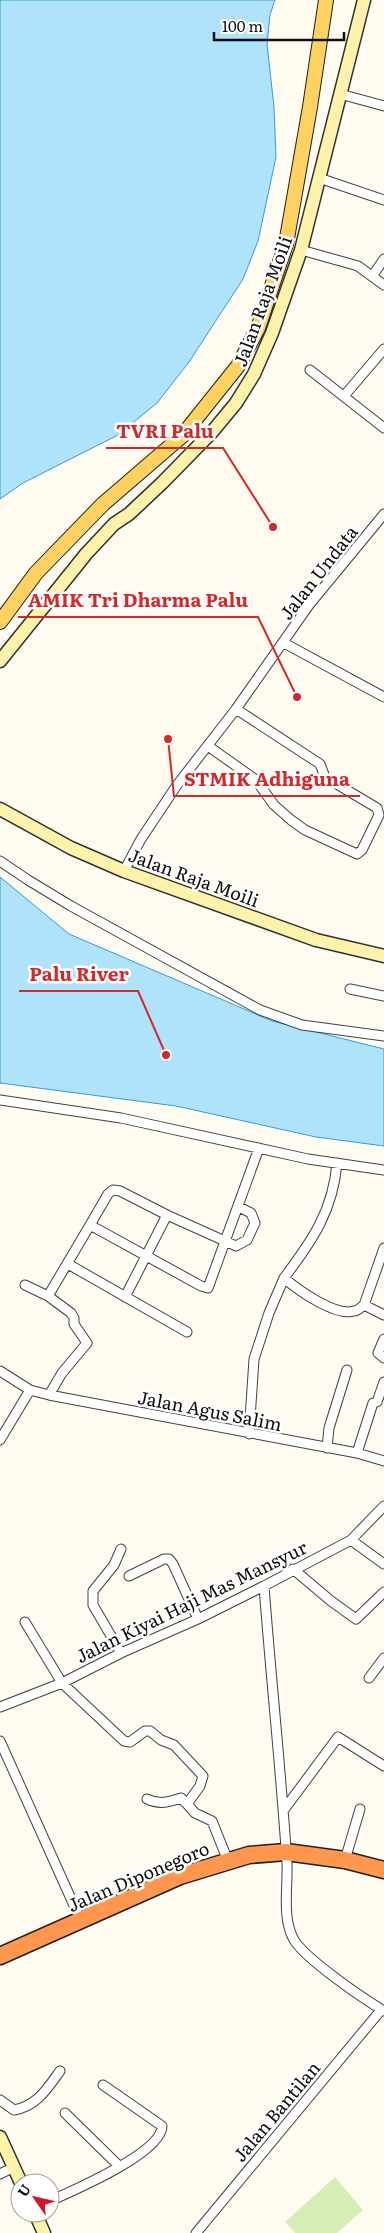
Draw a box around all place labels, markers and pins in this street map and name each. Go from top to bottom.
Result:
callout: TVRI Palu [106,414,223,448]
callout: AMIK Tri Dharma Palu [18,583,258,617]
callout: STMIK Adhiguna [174,762,360,796]
callout: Palu River [19,957,138,991]

